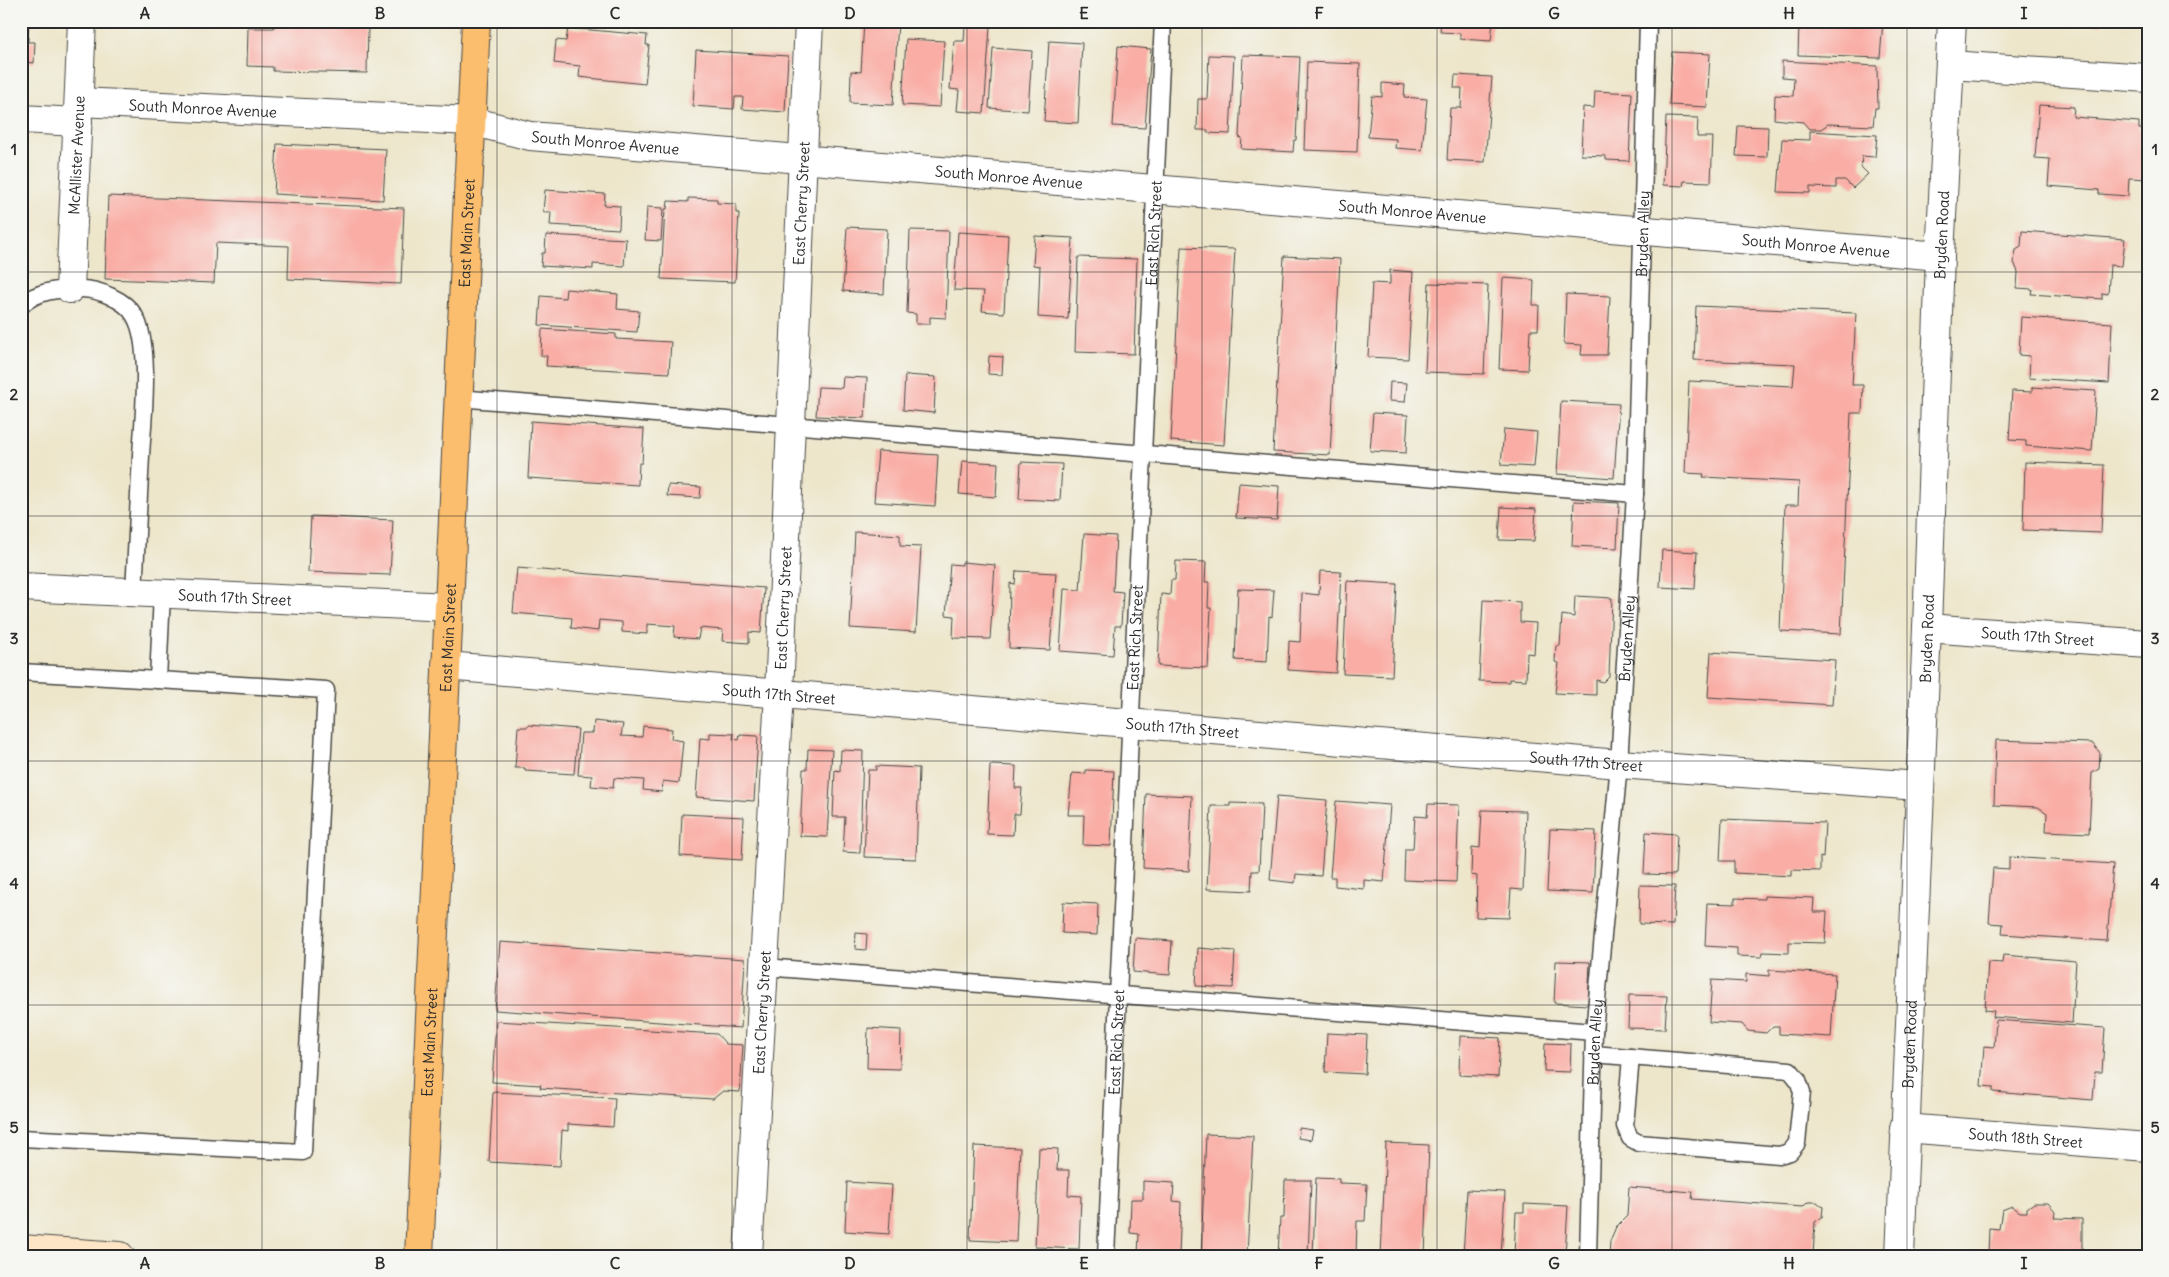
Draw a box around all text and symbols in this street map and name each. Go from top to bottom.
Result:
text: A [140,3,150,23]
text: B [375,3,386,23]
text: C [610,3,621,23]
text: D [844,3,856,23]
text: E [1079,3,1089,23]
text: F [1314,3,1324,23]
text: G [1548,3,1560,23]
text: H [1783,3,1795,23]
text: I [2021,3,2028,23]
street label: McAllister Avenue [64,95,88,215]
street label: South Monroe Avenue [128,95,277,121]
street label: South Monroe Avenue [531,127,680,158]
text: 1 [11,139,17,159]
text: 1 [2152,139,2158,159]
street label: East Cherry Street [789,141,813,266]
street label: South Monroe Avenue [934,161,1084,193]
street label: East Main Street [454,178,478,288]
street label: East Rich Street [1141,180,1165,286]
street label: Bryden Alley [1631,190,1653,277]
street label: Bryden Road [1930,190,1953,280]
street label: South Monroe Avenue [1338,195,1487,227]
street label: South Monroe Avenue [1741,230,1891,261]
text: 2 [10,384,19,404]
text: 2 [2151,384,2160,404]
street label: East Cherry Street [771,546,795,670]
street label: East Main Street [436,583,460,693]
street label: South 17th Street [178,585,292,609]
street label: East Rich Street [1123,585,1146,691]
street label: Bryden Road [1915,594,1938,683]
street label: Bryden Alley [1614,595,1638,682]
street label: South 17th Street [1980,622,2095,650]
text: 3 [9,628,19,648]
text: 3 [2150,628,2160,648]
street label: South 17th Street [721,680,836,708]
street label: South 17th Street [1125,713,1240,742]
street label: South 17th Street [1529,747,1643,775]
text: 4 [9,873,19,893]
text: 4 [2150,873,2160,893]
street label: East Cherry Street [749,950,774,1075]
street label: East Main Street [417,987,441,1097]
street label: East Rich Street [1104,989,1128,1095]
street label: Bryden Alley [1583,998,1607,1086]
street label: Bryden Road [1898,999,1921,1089]
text: 5 [9,1117,19,1137]
text: 5 [2150,1117,2160,1137]
street label: South 18th Street [1968,1124,2084,1151]
text: A [140,1253,150,1273]
text: B [375,1253,386,1273]
text: C [610,1253,621,1273]
text: D [844,1253,856,1273]
text: E [1079,1253,1089,1273]
text: F [1314,1253,1324,1273]
text: G [1548,1253,1560,1273]
text: H [1783,1253,1795,1273]
text: I [2021,1253,2028,1273]

